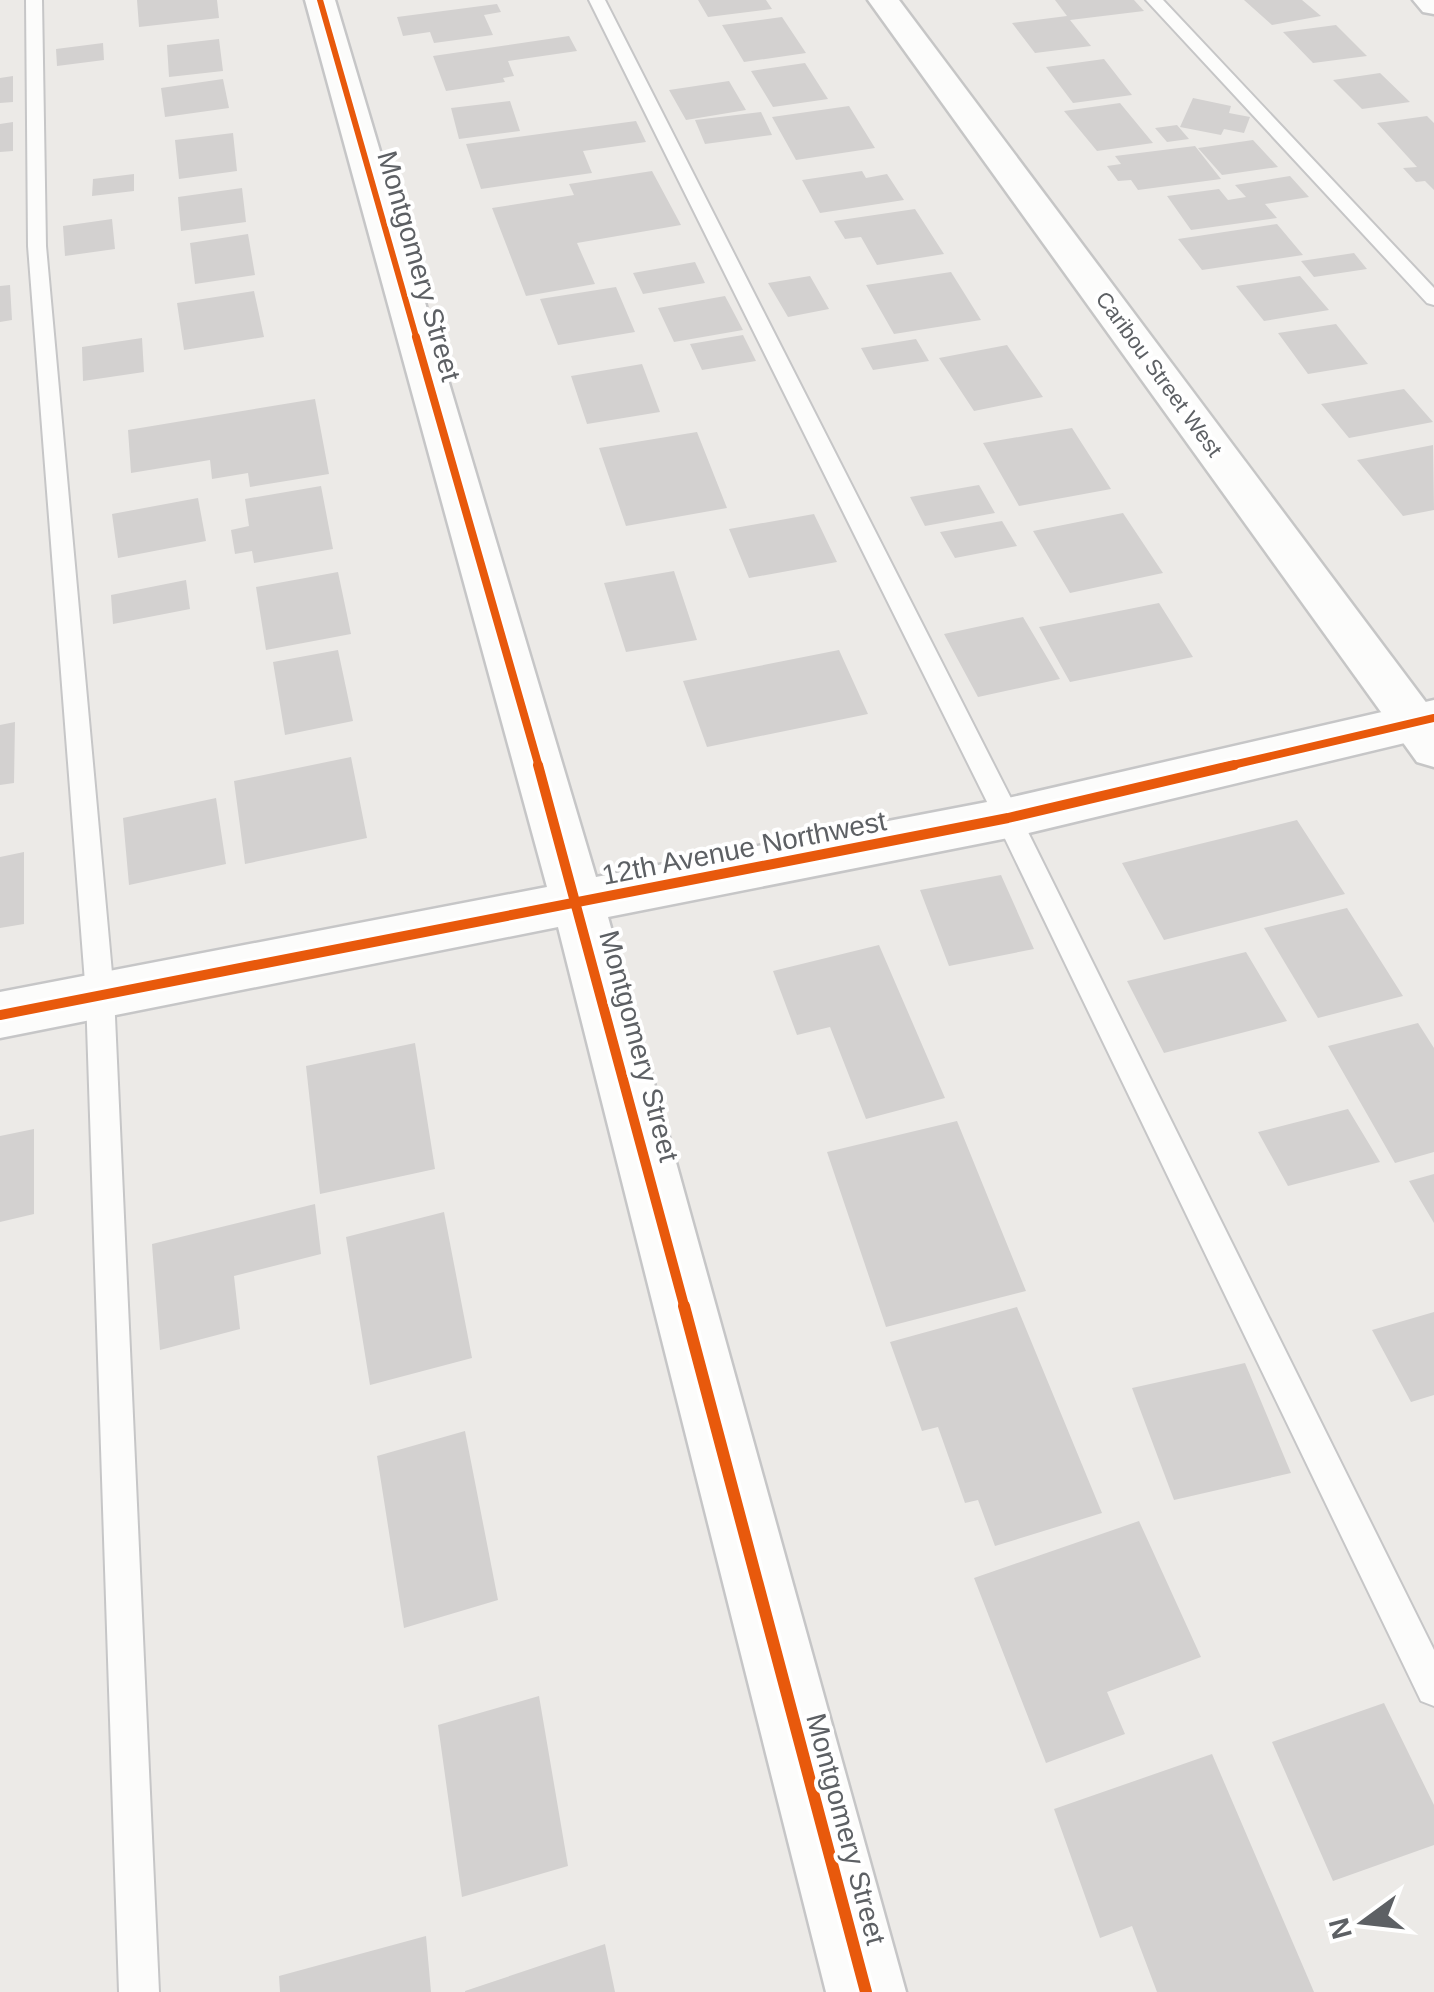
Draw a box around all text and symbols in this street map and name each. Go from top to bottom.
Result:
street label: Montgomery Street [371,147,467,385]
street label: Caribou Street West [1091,287,1227,461]
street label: 12th Avenue Northwest [599,805,889,891]
street label: Montgomery Street [593,927,685,1165]
street label: Montgomery Street [800,1710,892,1948]
north arrow [1314,1872,1414,1972]
text: N [1323,1915,1358,1942]

